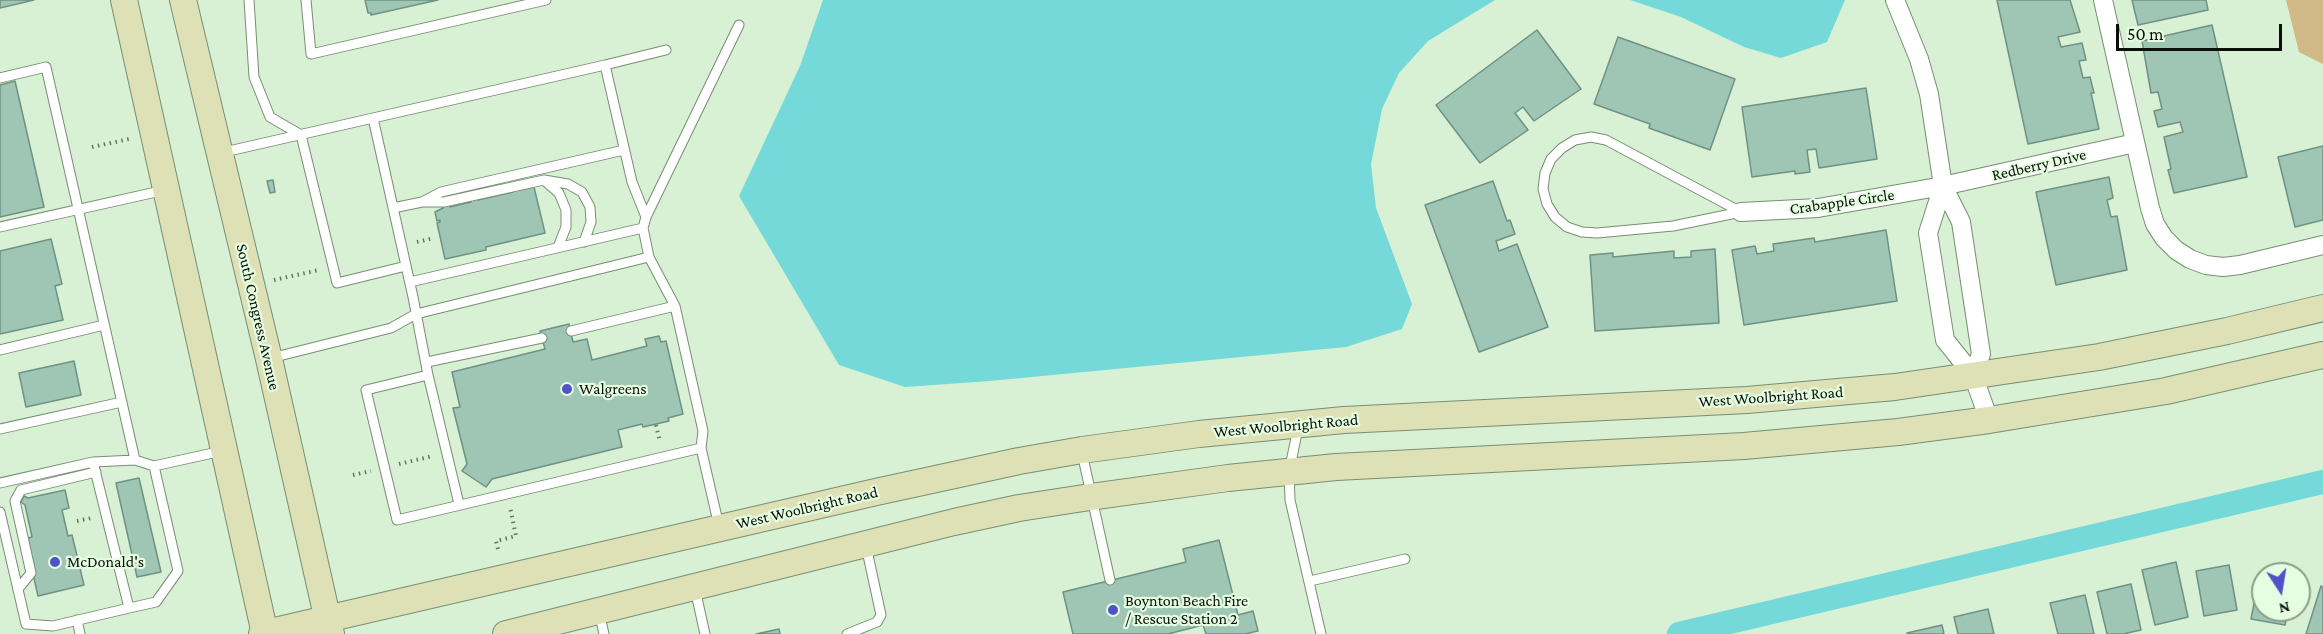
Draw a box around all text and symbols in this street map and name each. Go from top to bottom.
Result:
scale bar [2119,12,2286,50]
text: 50 m [2127,24,2164,44]
street label: Redberry Drive [1990,145,2088,185]
street label: Crabapple Circle [1788,185,1896,219]
street label: South Congress Avenue [232,242,284,392]
place label: Walgreens [579,379,647,399]
marker: Walgreens [560,382,574,396]
street label: West Woolbright Road [1698,382,1844,412]
street label: West Woolbright Road [1213,410,1359,442]
street label: West Woolbright Road [734,482,880,534]
place label: McDonald's [67,552,144,572]
marker: McDonald's [48,555,62,569]
north arrow [2251,562,2311,622]
place label: Boynton Beach Fire / Rescue Station 2 [1125,591,1248,629]
text: N [2277,599,2292,618]
marker: Boynton Beach Fire / Rescue Station 2 [1106,603,1120,617]

